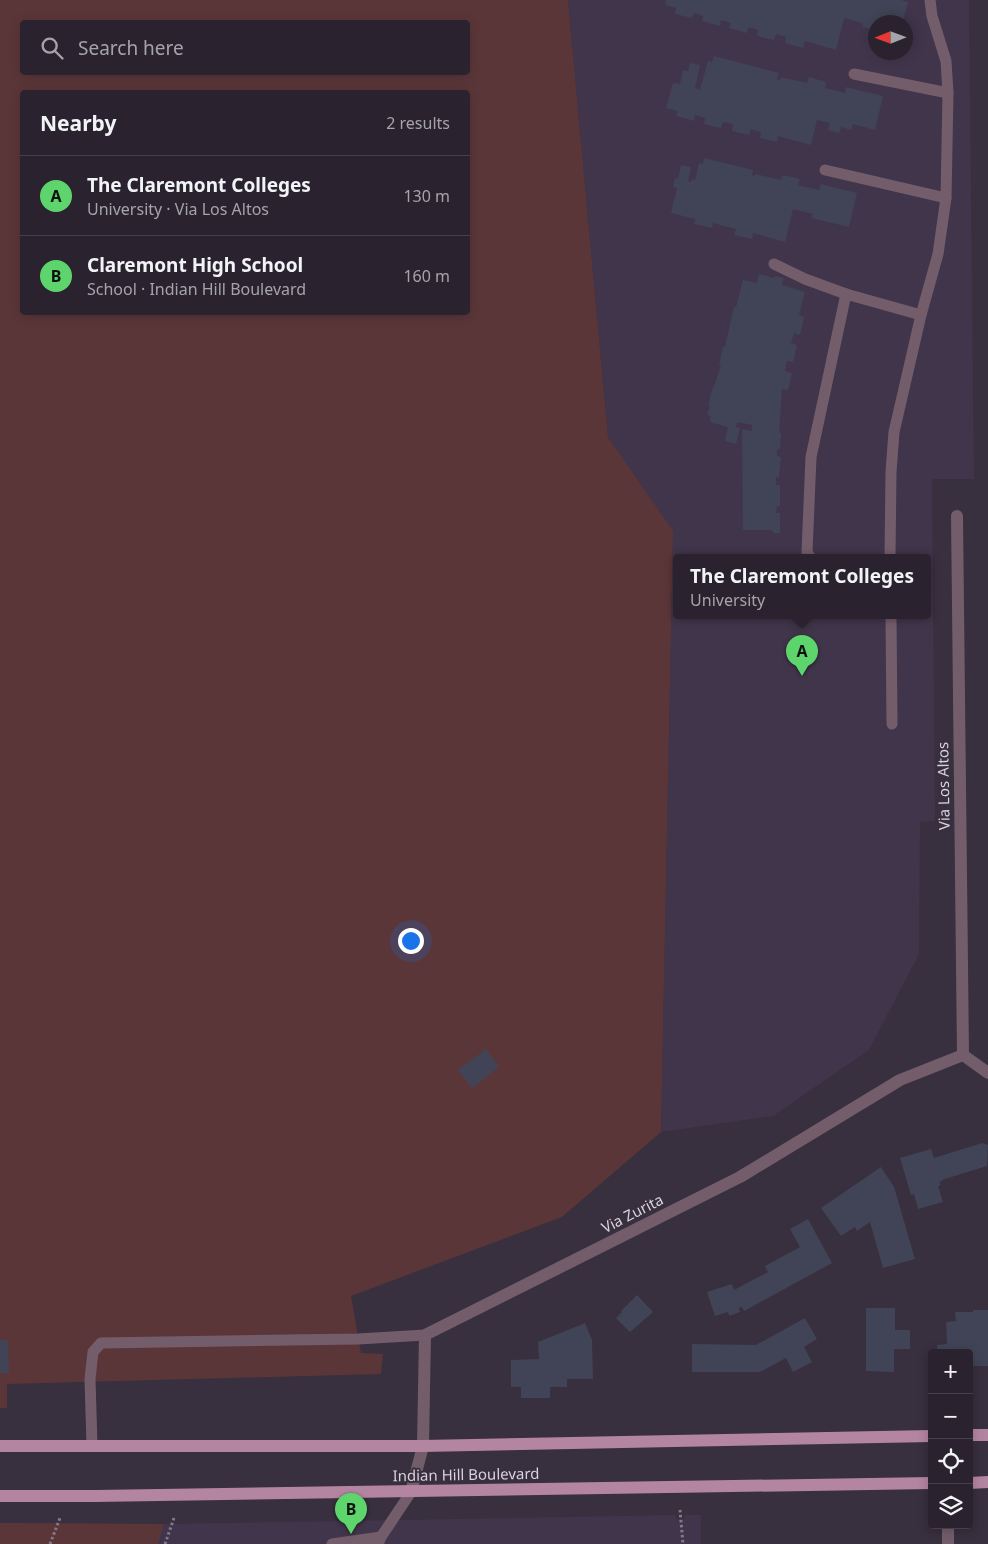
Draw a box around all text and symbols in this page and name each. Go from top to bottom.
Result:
north arrow [868,15,913,60]
search box [20,20,470,75]
icon: search [38,34,66,62]
text: Search here [78,35,184,61]
text: Nearby [40,109,116,137]
text: 2 results [386,112,450,134]
text: The Claremont Colleges [87,172,311,198]
text: A [50,185,62,207]
text: 130 m [403,185,450,207]
text: University · Via Los Altos [87,198,269,220]
text: Claremont High School [87,252,303,278]
text: B [51,265,61,287]
text: 160 m [403,265,450,287]
text: School · Indian Hill Boulevard [87,278,306,300]
popup [673,554,931,619]
text: The Claremont Colleges [690,563,914,589]
text: University [690,589,765,611]
pin: A [786,635,818,676]
street label: Via Los Altos [932,742,954,830]
your location [398,928,424,954]
street label: Via Zurita [598,1189,666,1237]
map controls [928,1349,973,1529]
button: + [928,1349,973,1394]
button: − [928,1394,973,1439]
button: locate [928,1439,973,1484]
street label: Indian Hill Boulevard [392,1463,540,1485]
button: layers [928,1484,973,1529]
pin: B [335,1493,367,1534]

